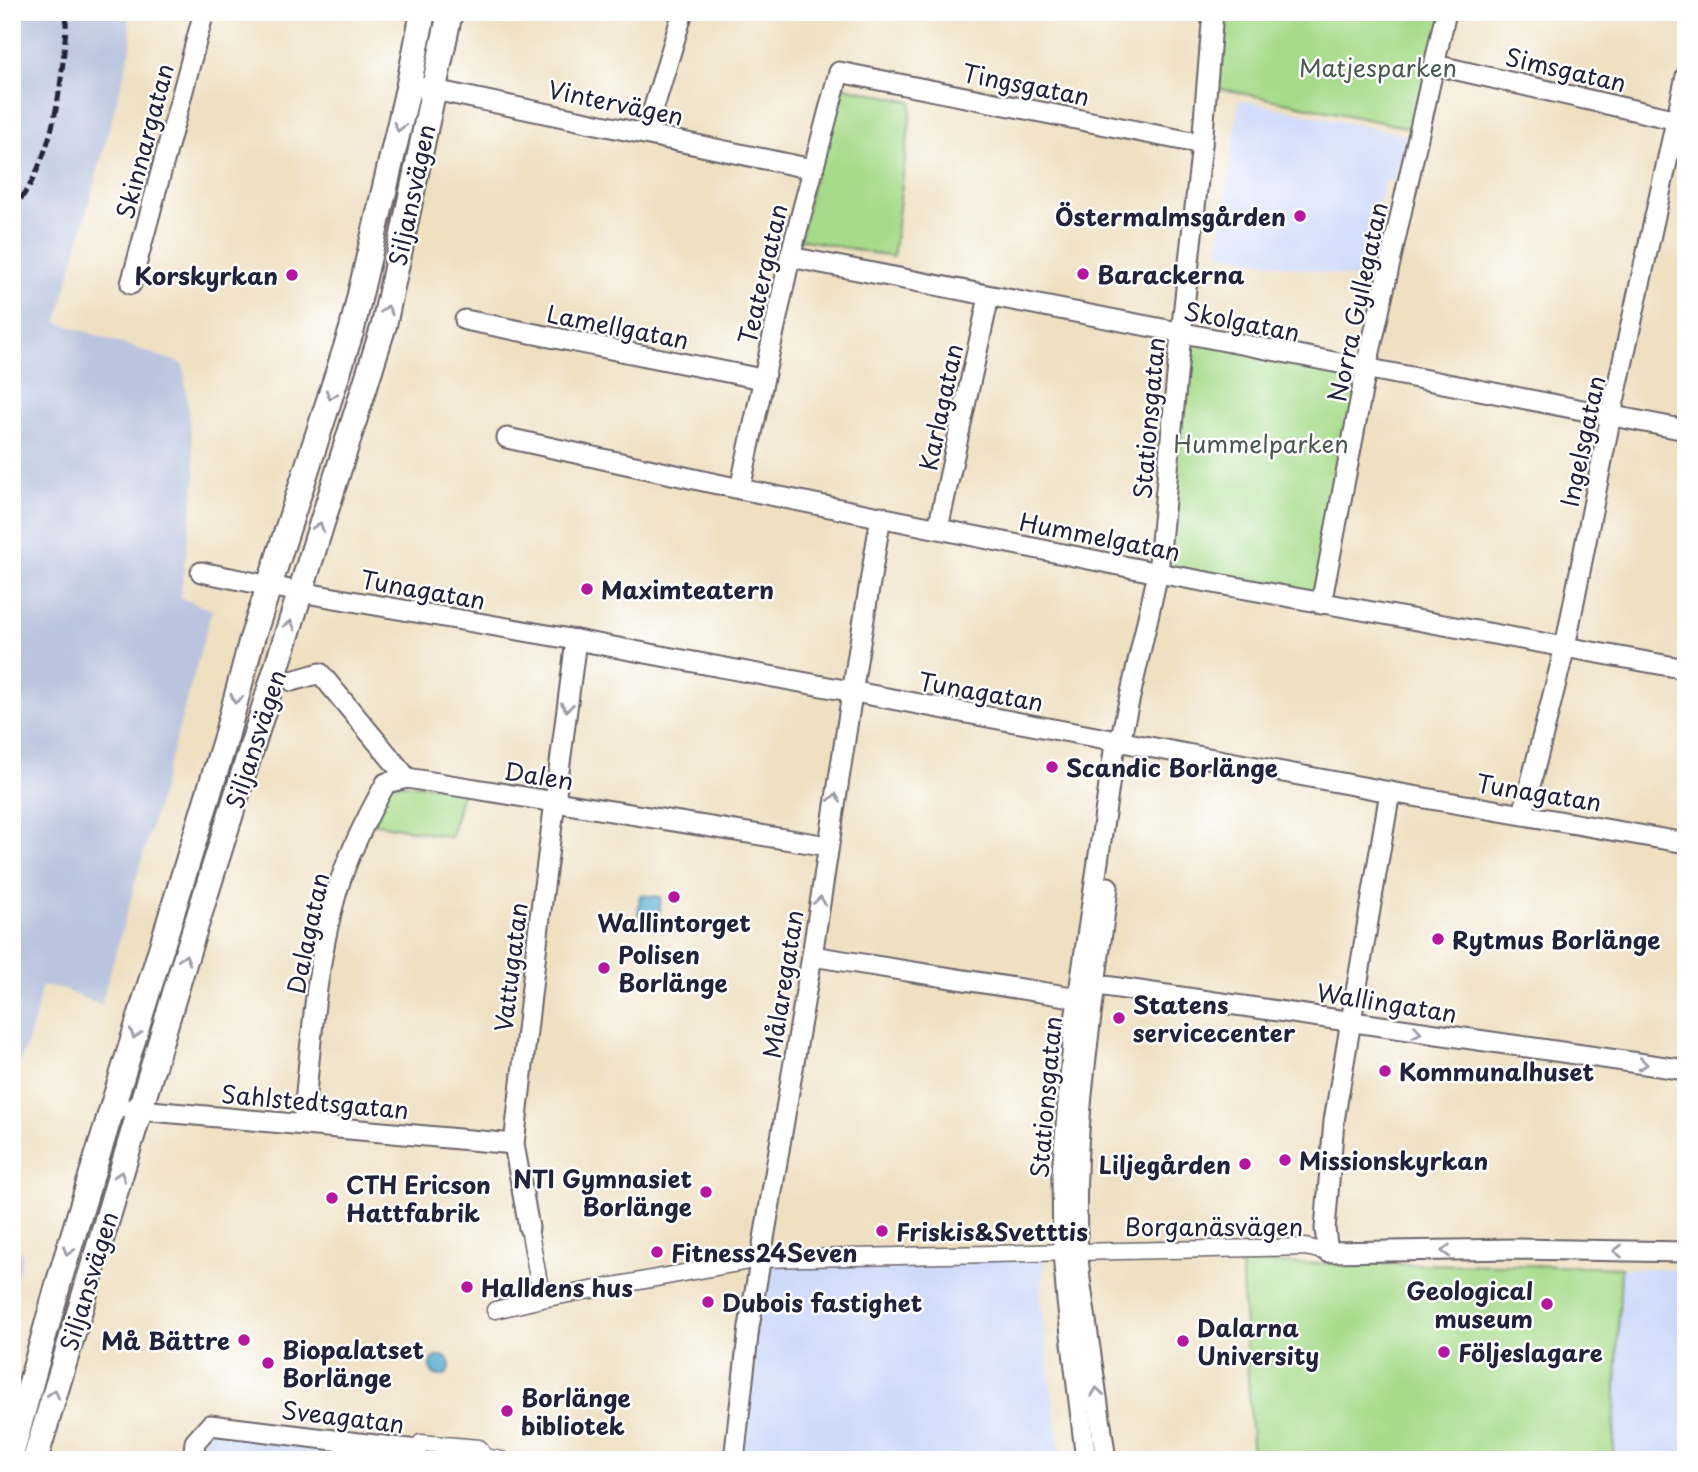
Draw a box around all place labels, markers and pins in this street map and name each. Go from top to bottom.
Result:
place label: Östermalmsgården [1055,198,1286,234]
marker: Östermalmsgården [1292,208,1308,224]
place label: Barackerna [1097,256,1245,292]
place label: Korskyrkan [135,257,278,293]
marker: Barackerna [1075,266,1091,282]
marker: Korskyrkan [284,267,300,283]
place label: Maximteatern [601,571,774,607]
marker: Maximteatern [579,581,595,597]
place label: Scandic Borlänge [1066,749,1278,785]
marker: Scandic Borlänge [1044,759,1060,775]
marker: Wallintorget [666,889,682,905]
place label: Wallintorget [597,904,751,940]
place label: Rytmus Borlänge [1452,921,1660,957]
marker: Rytmus Borlänge [1430,931,1446,947]
place label: Polisen Borlänge [618,936,728,1000]
marker: Polisen Borlänge [596,960,612,976]
place label: Statens servicecenter [1133,986,1296,1050]
marker: Statens servicecenter [1111,1010,1127,1026]
place label: Kommunalhuset [1399,1053,1594,1089]
marker: Kommunalhuset [1377,1063,1393,1079]
place label: Missionskyrkan [1299,1142,1488,1178]
place label: Liljegården [1099,1146,1231,1182]
marker: Missionskyrkan [1277,1152,1293,1168]
marker: Liljegården [1237,1156,1253,1172]
place label: NTI Gymnasiet Borlänge [513,1160,692,1224]
place label: CTH Ericson Hattfabrik [346,1166,491,1230]
marker: NTI Gymnasiet Borlänge [698,1184,714,1200]
marker: CTH Ericson Hattfabrik [324,1190,340,1206]
place label: Friskis&Svetttis [896,1213,1088,1249]
marker: Friskis&Svetttis [874,1223,890,1239]
place label: Fitness24Seven [671,1234,857,1270]
marker: Fitness24Seven [649,1244,665,1260]
place label: Halldens hus [481,1269,633,1305]
place label: Geological museum [1406,1272,1533,1336]
marker: Halldens hus [459,1279,475,1295]
place label: Dubois fastighet [722,1284,922,1320]
marker: Dubois fastighet [700,1294,716,1310]
marker: Geological museum [1539,1296,1555,1312]
place label: Dalarna University [1197,1309,1319,1373]
place label: Må Bättre [101,1322,230,1358]
place label: Biopalatset Borlänge [282,1331,424,1395]
marker: Må Bättre [236,1332,252,1348]
marker: Dalarna University [1175,1333,1191,1349]
place label: Följeslagare [1458,1334,1603,1370]
marker: Följeslagare [1436,1344,1452,1360]
marker: Biopalatset Borlänge [260,1355,276,1371]
place label: Borlänge bibliotek [521,1379,631,1443]
marker: Borlänge bibliotek [499,1403,515,1419]

